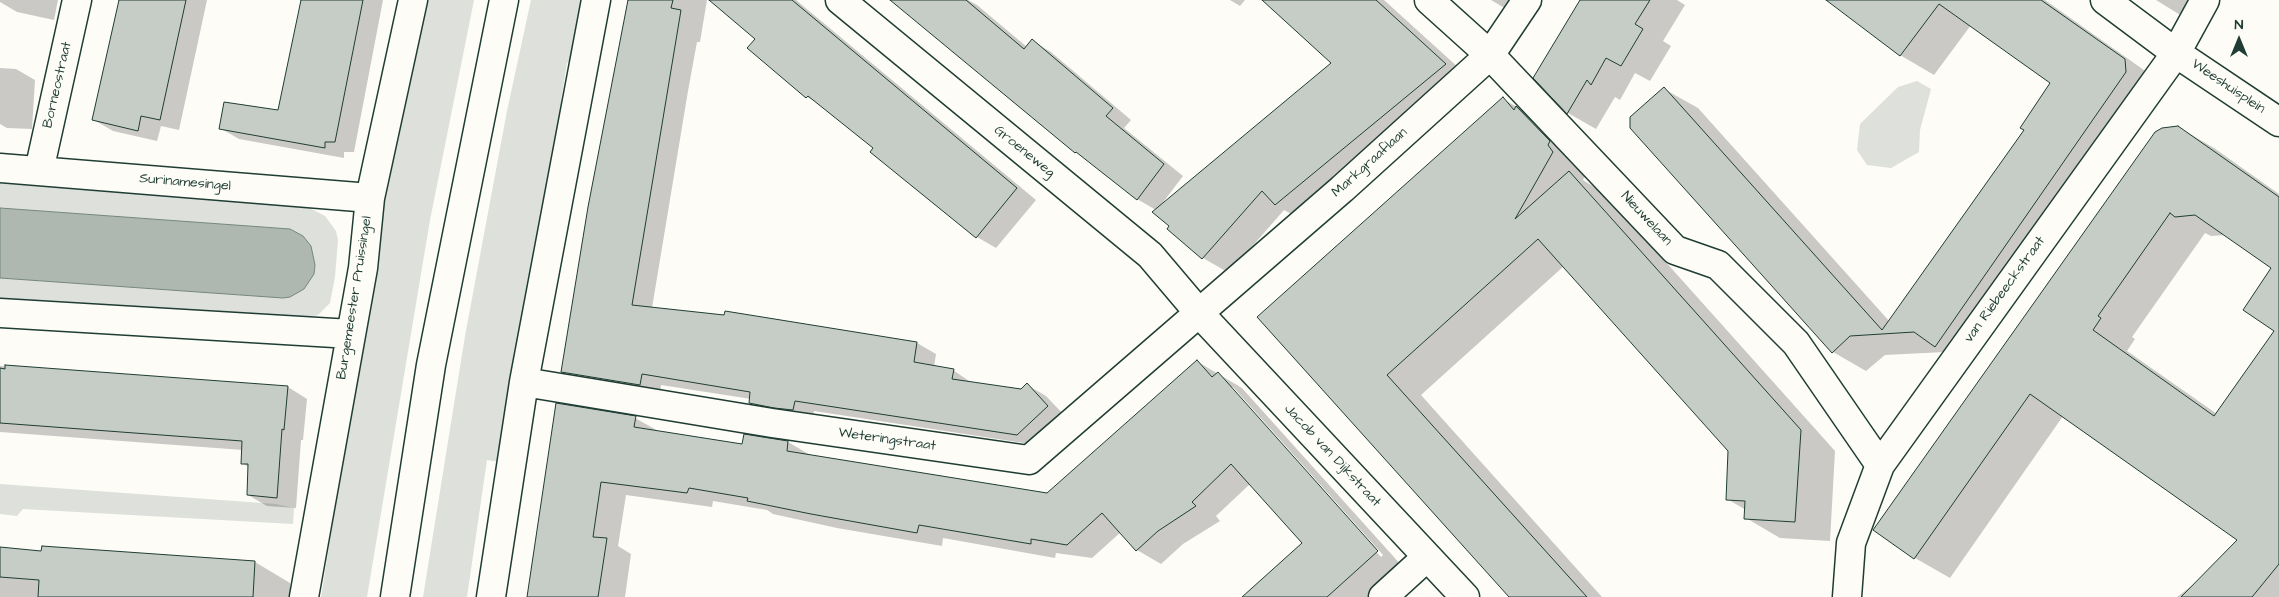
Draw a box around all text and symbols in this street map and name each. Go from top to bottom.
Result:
north arrow [2214,15,2264,65]
text: N [2235,15,2243,35]
street label: Borneostraat [40,40,76,130]
street label: Weeshuisplein [2188,56,2268,118]
street label: Groeneweg [990,122,1058,182]
street label: Markgraaflaan [1329,125,1411,201]
street label: Surinamesingel [139,171,231,195]
street label: Nieuwelaan [1617,188,1675,250]
street label: Burgemeester Pruissingel [334,215,376,381]
street label: van Riebeeckstraat [1961,234,2049,346]
street label: Jacob van Dijkstraat [1280,401,1384,511]
street label: Weteringstraat [837,425,937,455]

